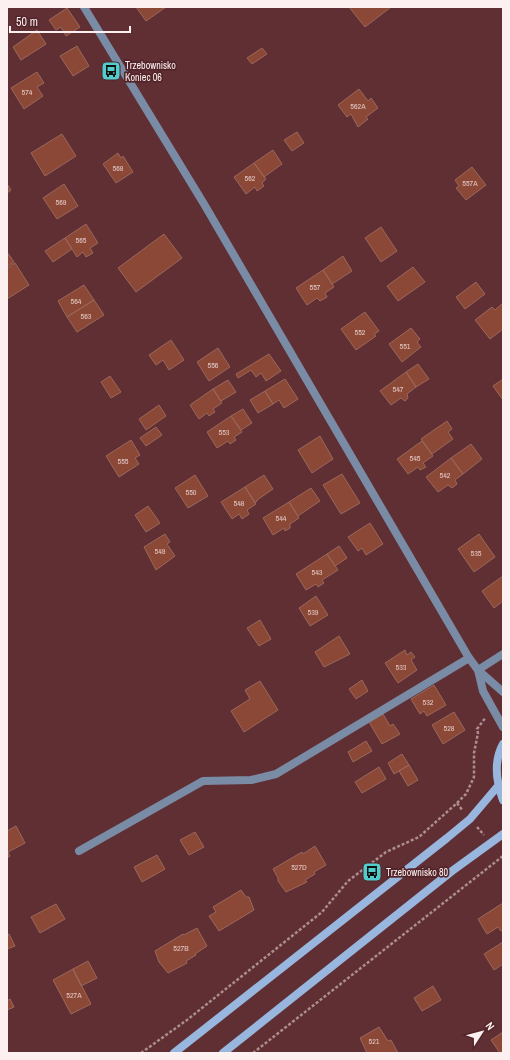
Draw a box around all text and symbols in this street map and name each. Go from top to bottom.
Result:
scale bar [10,8,130,34]
text: 50 m [16,14,38,30]
place label: Trzebownisko Koniec 06 [125,59,176,84]
bus stop icon: Trzebownisko Koniec 06 [100,60,122,82]
house number: 574 [22,87,33,97]
house number: 562A [350,101,366,111]
house number: 568 [113,163,124,173]
house number: 562 [245,173,256,183]
house number: 557A [462,178,478,188]
house number: 569 [56,197,67,207]
house number: 565 [76,235,87,245]
house number: 557 [310,282,321,292]
house number: 564 [71,296,82,306]
house number: 563 [81,311,92,321]
house number: 552 [355,327,366,337]
house number: 551 [400,341,411,351]
house number: 556 [208,360,219,370]
house number: 547 [393,384,404,394]
house number: 553 [219,427,230,437]
house number: 545 [410,453,421,463]
house number: 555 [118,456,129,466]
house number: 542 [440,470,451,480]
house number: 550 [186,487,197,497]
house number: 548 [234,498,245,508]
house number: 544 [276,513,287,523]
house number: 549 [155,546,166,556]
house number: 535 [471,548,482,558]
house number: 543 [312,567,323,577]
house number: 539 [308,607,319,617]
house number: 533 [396,662,407,672]
house number: 532 [423,697,434,707]
house number: 528 [444,723,455,733]
bus stop icon: Trzebownisko 80 [361,861,383,883]
house number: 527D [291,862,307,872]
place label: Trzebownisko 80 [386,866,449,879]
house number: 527B [173,943,189,953]
house number: 527A [66,990,82,1000]
north arrow [462,1012,502,1052]
text: N [483,1019,498,1033]
house number: 521 [369,1036,380,1046]

